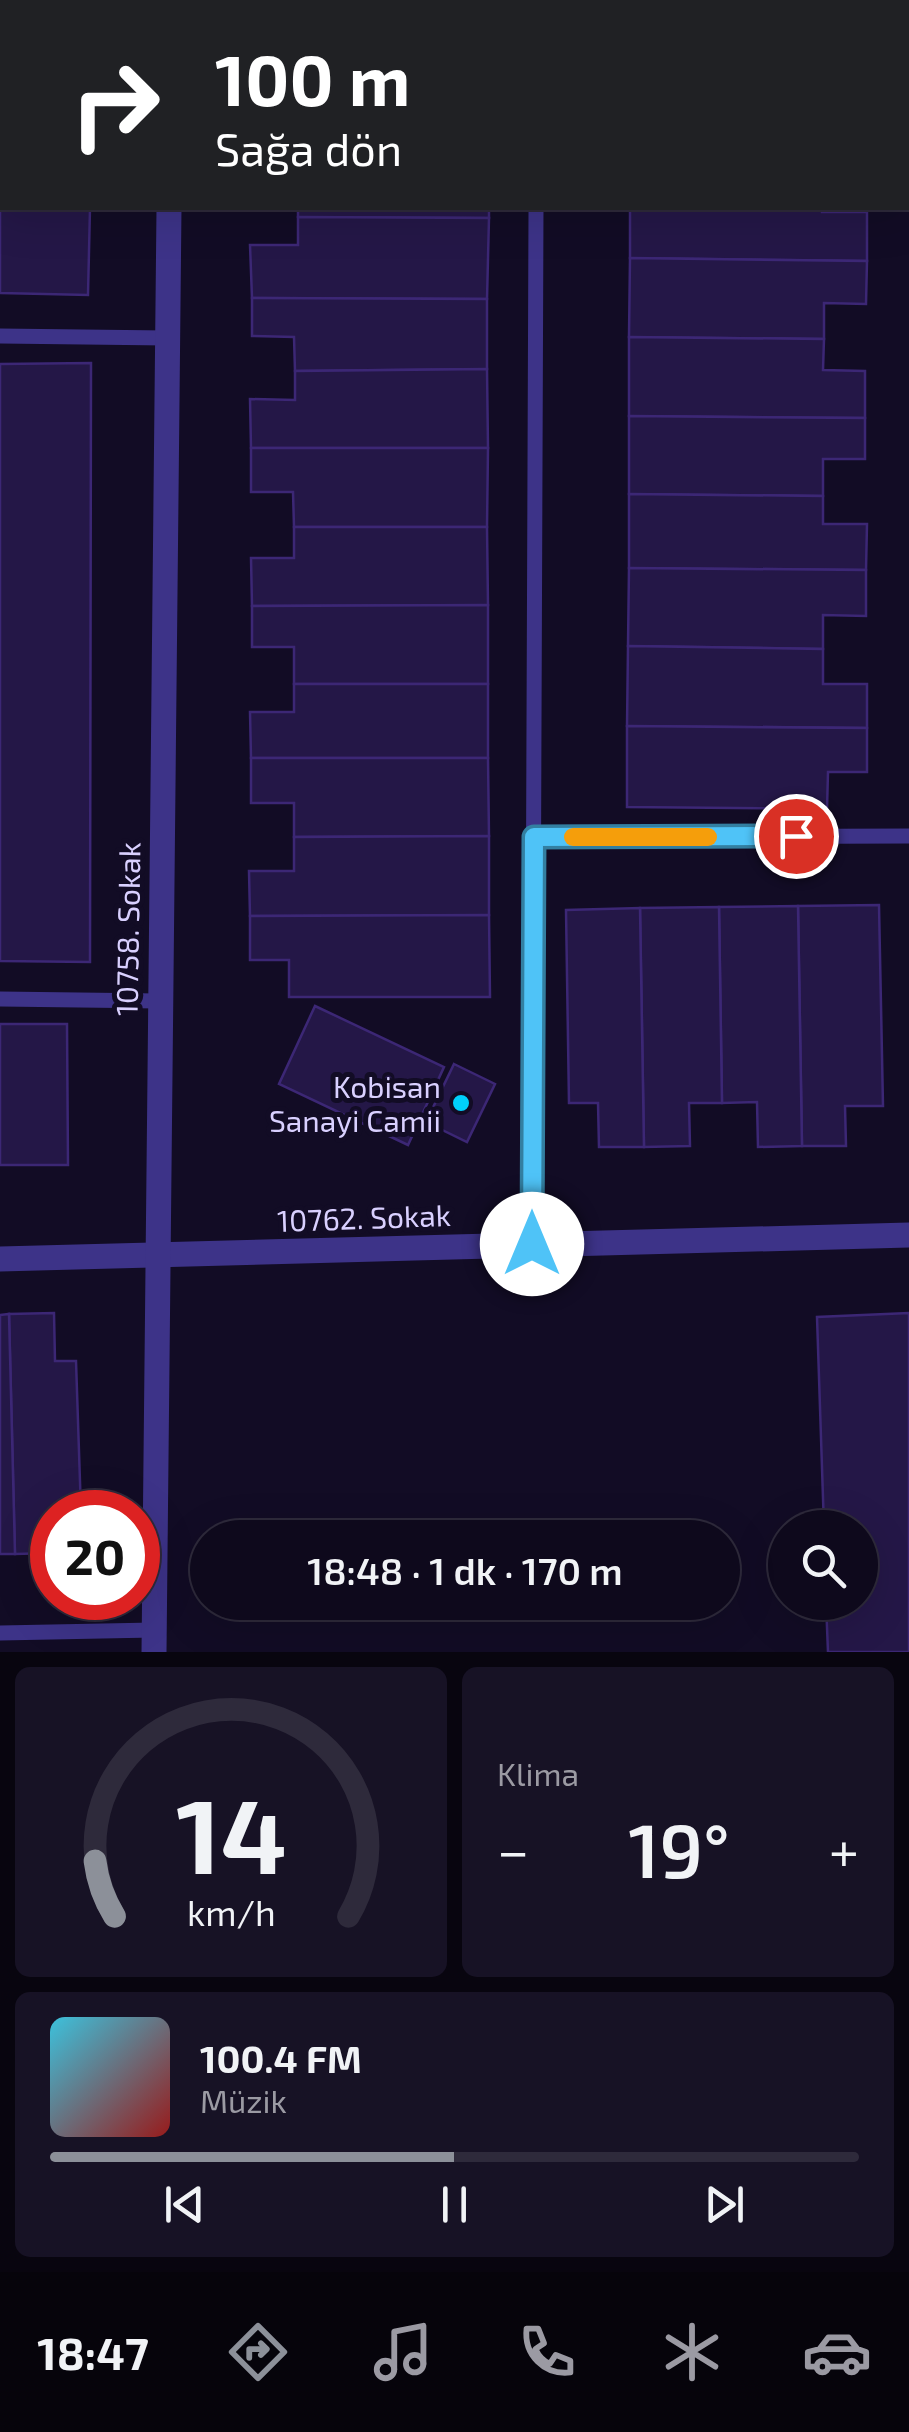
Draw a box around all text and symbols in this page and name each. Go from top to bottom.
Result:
text: 100 m [215,36,410,120]
icon: right [50,40,180,170]
text: Sağa dön [215,121,402,175]
pin [754,794,839,879]
icon: arrive [769,809,824,864]
street label: 10758. Sokak [107,842,147,1016]
place label: Kobisan Sanayi Camii [269,1068,441,1138]
marker: Kobisan Sanayi Camii [450,1092,472,1114]
position arrow [480,1192,584,1296]
street label: 10762. Sokak [276,1196,452,1238]
speed limit sign: 20 [30,1490,160,1620]
map controls [768,1510,878,1620]
button: search [768,1510,878,1620]
text: 18:48 · 1 dk · 170 m [307,1547,623,1593]
text: Klima [497,1754,579,1792]
text: 14 [175,1770,287,1895]
text: 19° [628,1803,730,1893]
text: − [497,1816,529,1882]
text: + [829,1816,859,1882]
text: km/h [187,1890,275,1933]
text: 100.4 FM [200,2035,362,2081]
text: Müzik [200,2081,287,2119]
icon: previous [157,2177,212,2232]
icon: pause [427,2177,482,2232]
icon: next [697,2177,752,2232]
icon: directions [223,2317,293,2387]
icon: music [368,2317,438,2387]
icon: phone [512,2317,582,2387]
icon: climate [657,2317,727,2387]
icon: car [802,2317,872,2387]
text: 18:47 [37,2325,149,2379]

